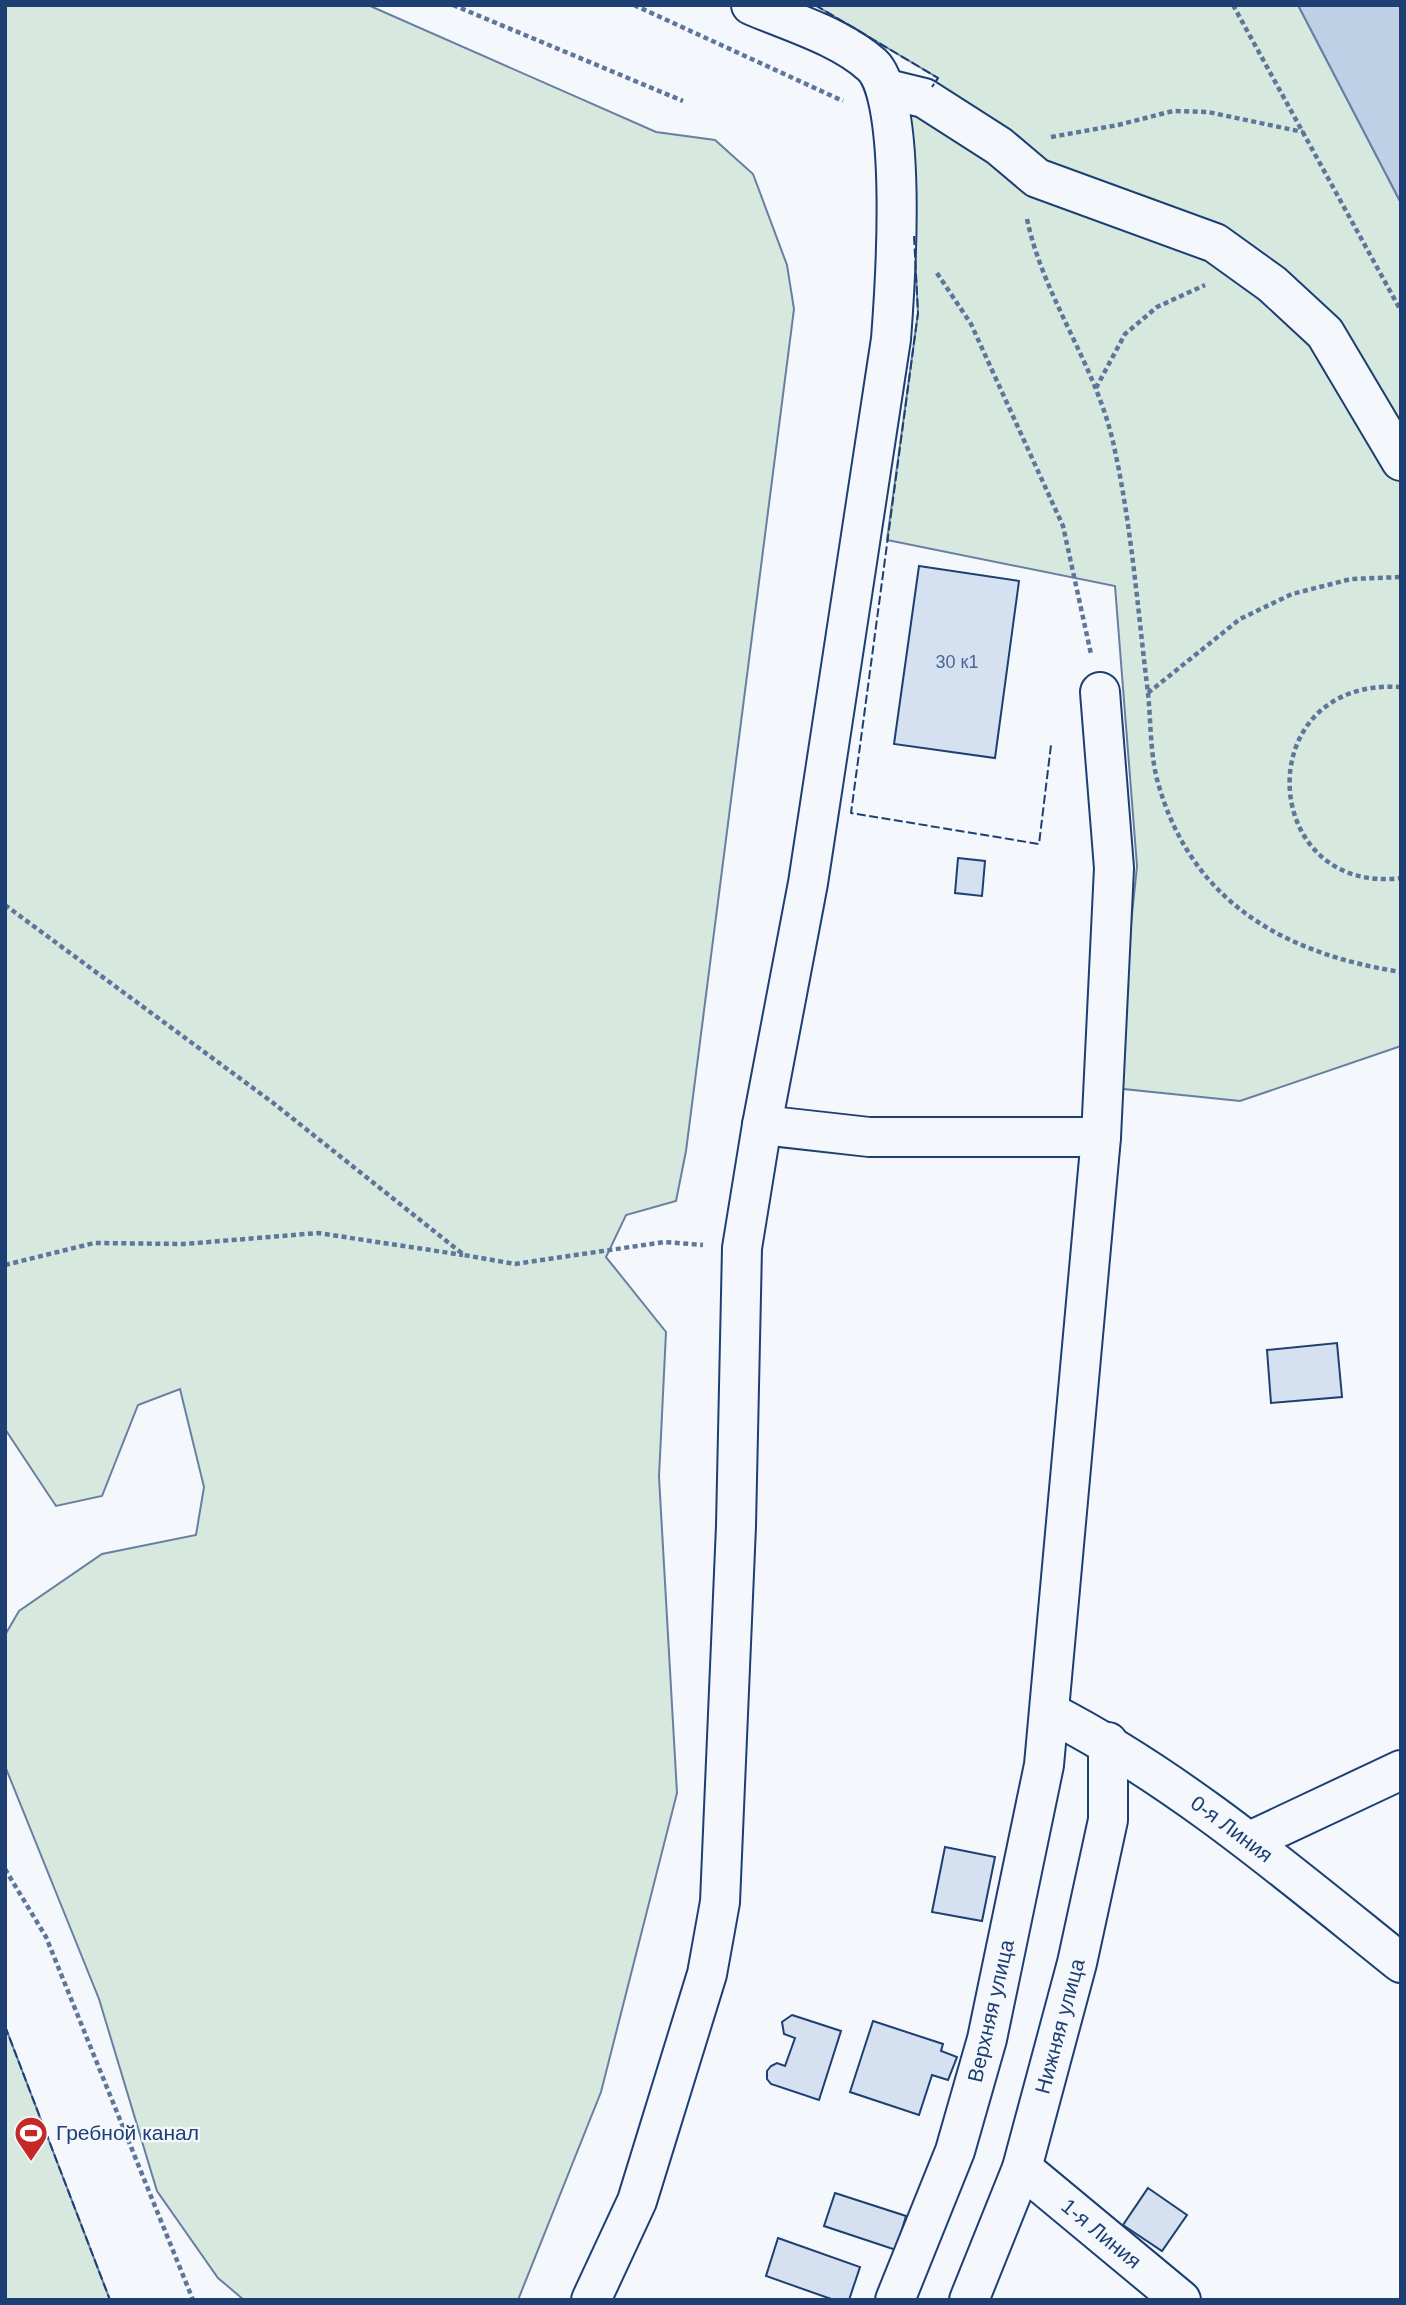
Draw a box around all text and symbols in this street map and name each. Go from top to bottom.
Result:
house number: 30 к1 [936,652,978,672]
street label: 0-я Линия [1187,1791,1277,1867]
street label: Верхняя улица [963,1937,1018,2084]
street label: Нижняя улица [1030,1956,1089,2096]
sports icon: Гребной канал [12,2114,50,2163]
place label: Гребной канал [56,2121,199,2144]
street label: 1-я Линия [1057,2194,1146,2273]

